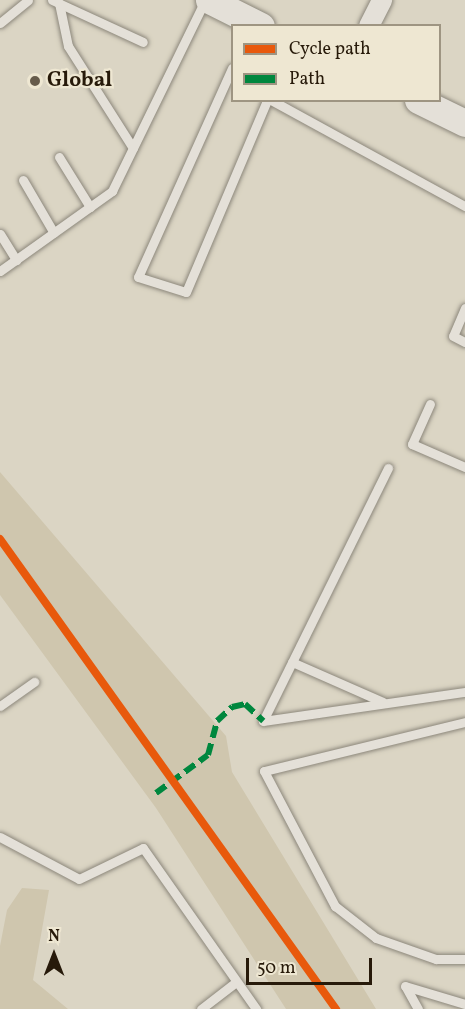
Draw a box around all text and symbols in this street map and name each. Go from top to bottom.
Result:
legend [231,24,441,102]
text: Cycle path [289,37,371,62]
text: Path [289,67,325,92]
place label: Global [47,68,112,94]
marker: Global [28,74,42,88]
north arrow [24,925,84,985]
text: N [48,926,60,948]
scale bar [249,946,375,984]
text: 50 m [257,956,296,981]

